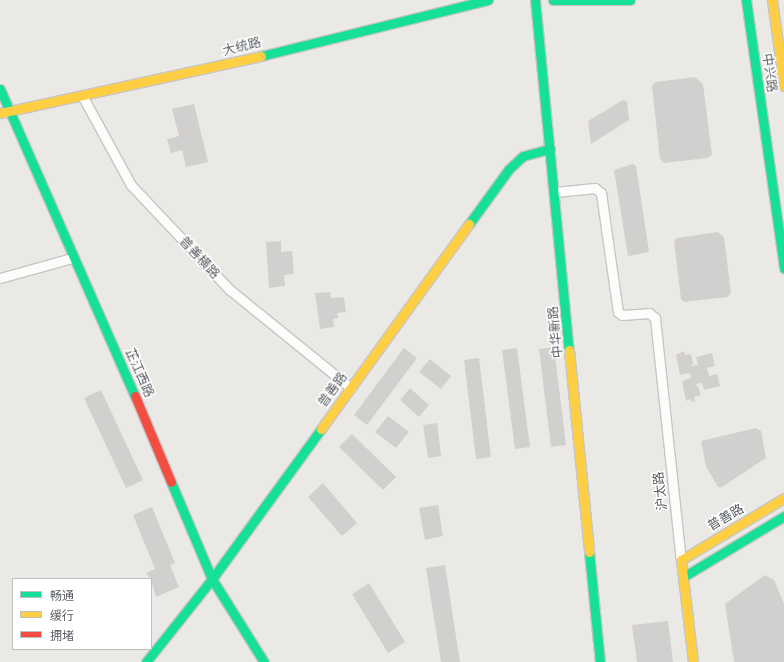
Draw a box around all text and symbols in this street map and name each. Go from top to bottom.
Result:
street label: 大统路 [221,35,263,59]
street label: 中兴路 [759,53,779,93]
street label: 普善横路 [176,234,222,282]
street label: 中华新路 [546,305,566,359]
street label: 芷江西路 [121,346,157,400]
street label: 普善路 [315,370,351,410]
street label: 沪太路 [651,471,671,511]
street label: 普善路 [705,501,747,535]
legend [12,578,152,650]
text: 畅通 [50,588,74,603]
text: 缓行 [50,608,74,623]
text: 拥堵 [50,628,74,643]

